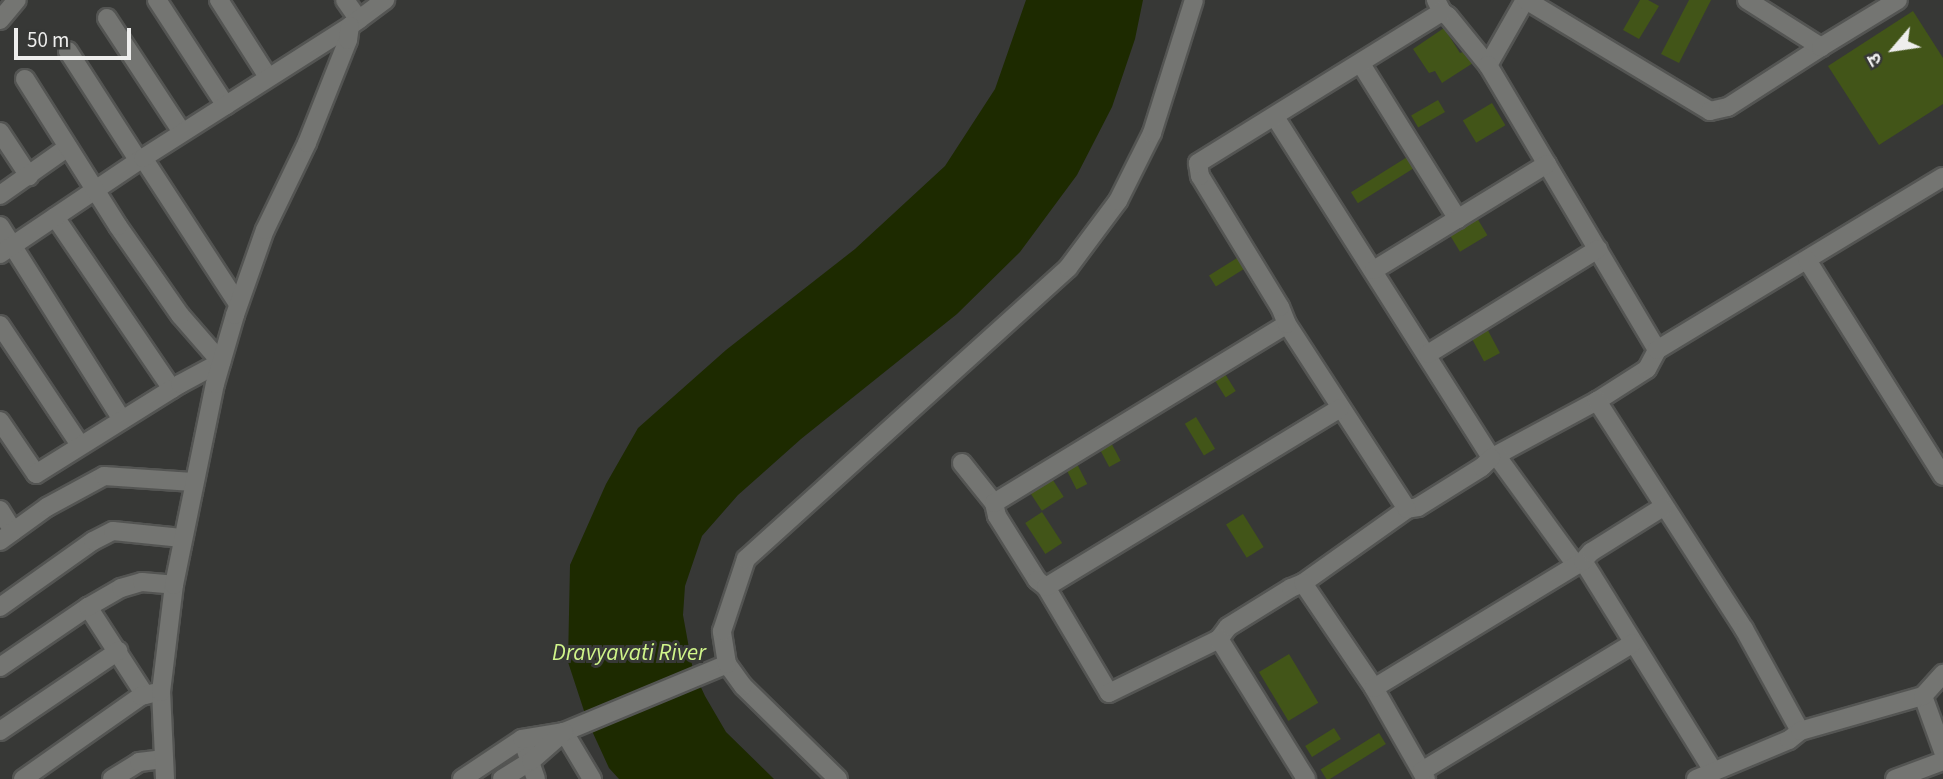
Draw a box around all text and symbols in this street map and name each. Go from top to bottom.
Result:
scale bar [18,14,135,58]
north arrow [1859,14,1929,84]
text: 50 m [27,25,69,55]
text: उ [1861,48,1890,71]
water label: Dravyavati River [552,639,706,667]

